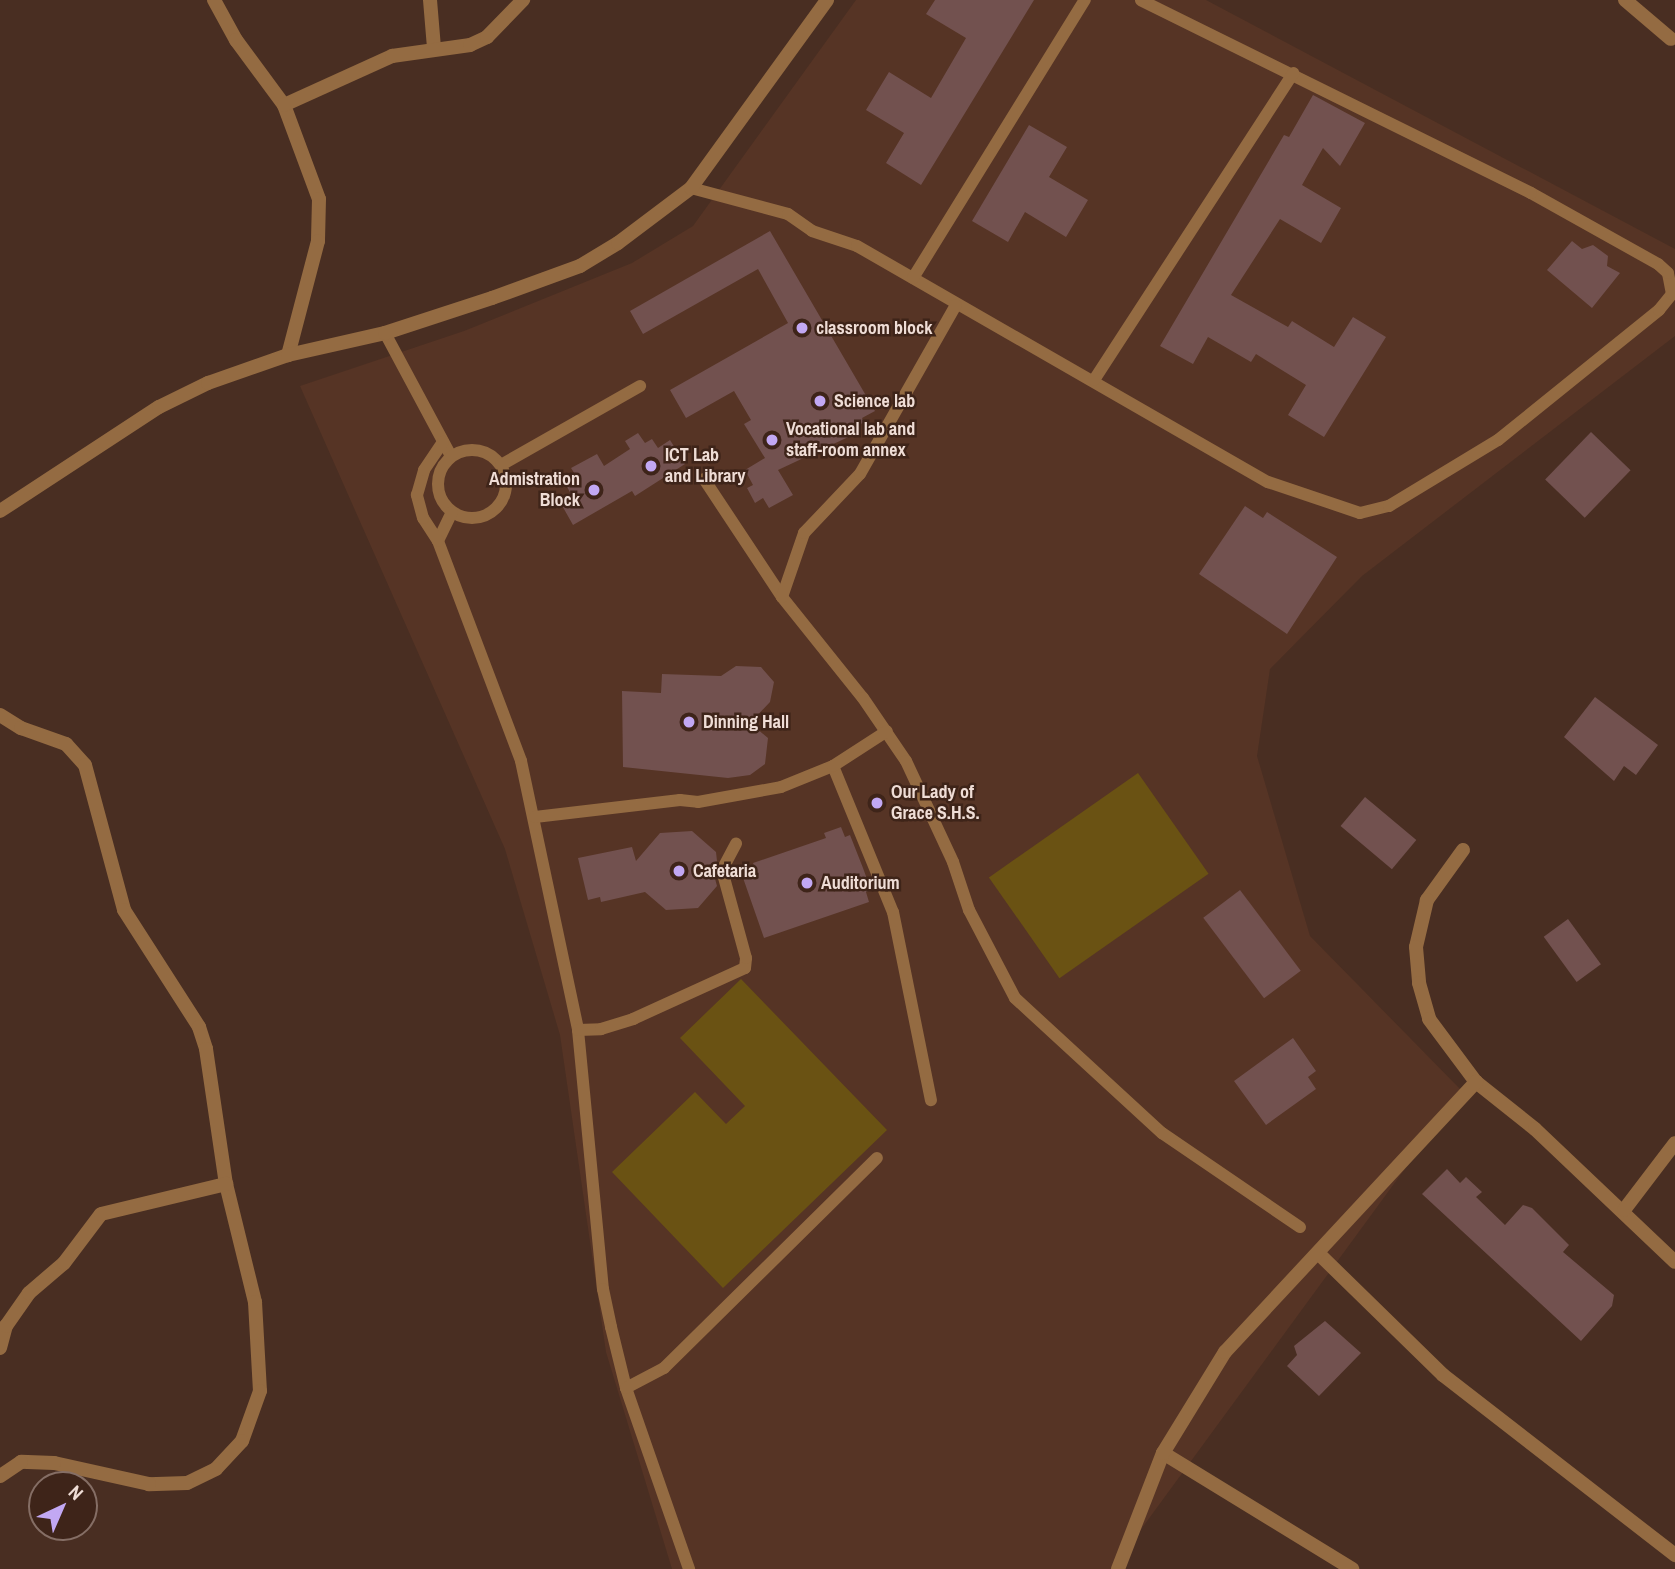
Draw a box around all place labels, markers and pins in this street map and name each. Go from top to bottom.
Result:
place label: classroom block [816,317,932,339]
marker: classroom block [794,320,810,336]
place label: Science lab [834,390,915,412]
marker: Science lab [812,393,828,409]
place label: Vocational lab and staff-room annex [786,419,915,462]
marker: Vocational lab and staff-room annex [764,432,780,448]
place label: ICT Lab and Library [665,445,745,488]
marker: ICT Lab and Library [643,458,659,474]
place label: Admistration Block [489,469,580,512]
marker: Admistration Block [586,482,602,498]
place label: Dinning Hall [703,711,789,733]
marker: Dinning Hall [681,714,697,730]
place label: Our Lady of Grace S.H.S. [891,782,980,824]
marker: Our Lady of Grace S.H.S. [869,795,885,811]
place label: Cafetaria [693,860,756,882]
marker: Cafetaria [671,863,687,879]
place label: Auditorium [821,872,900,894]
marker: Auditorium [799,875,815,891]

